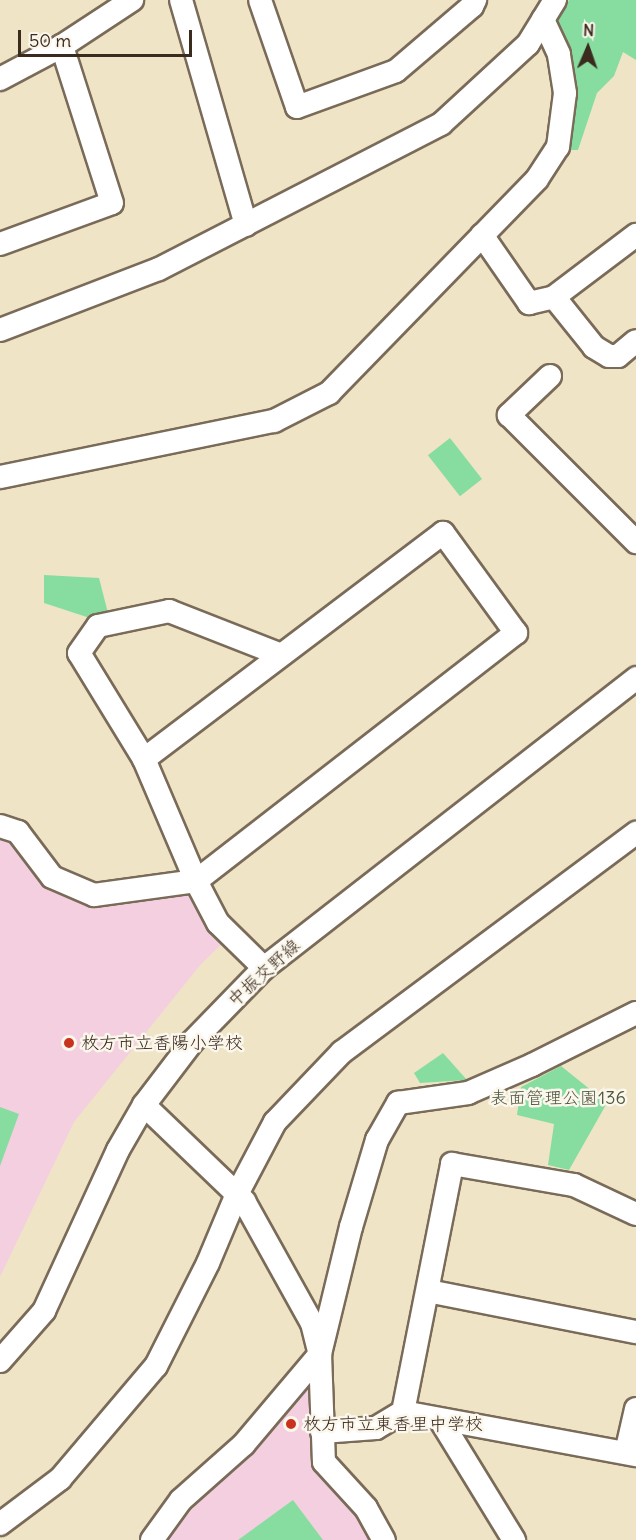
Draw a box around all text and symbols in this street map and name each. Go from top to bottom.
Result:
scale bar [21,18,195,56]
north arrow [558,18,618,78]
text: N [583,20,595,40]
text: 50 m [29,29,71,52]
street label: 中振交野線 [223,935,305,1011]
place label: 枚方市立香陽小学校 [81,1032,243,1054]
marker: 枚方市立香陽小学校 [62,1036,76,1050]
park label: 表面管理公園136 [490,1087,626,1109]
place label: 枚方市立東香里中学校 [303,1413,483,1435]
marker: 枚方市立東香里中学校 [284,1417,298,1431]

